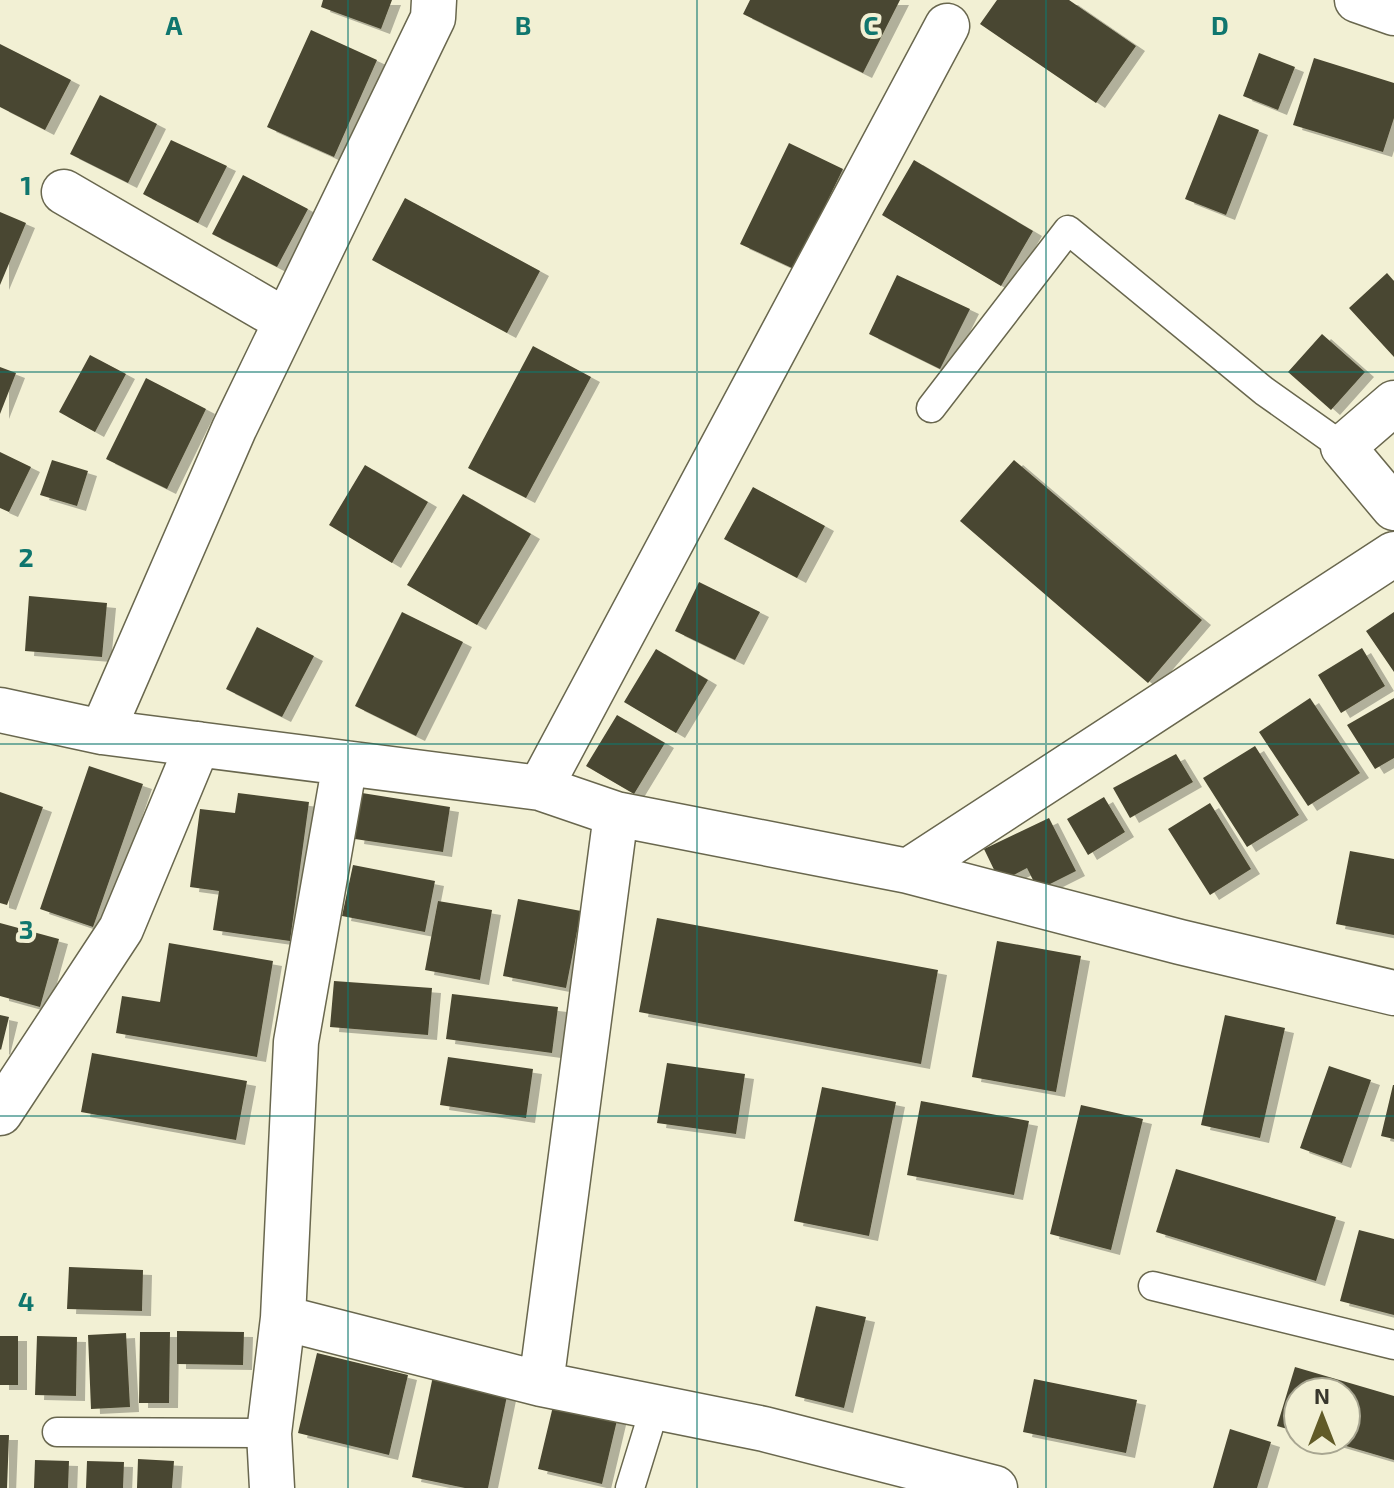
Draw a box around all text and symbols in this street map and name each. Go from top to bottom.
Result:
text: A [166,9,183,40]
text: B [515,9,531,40]
text: C [863,9,879,40]
text: D [1211,9,1229,40]
text: 1 [20,169,32,200]
text: 2 [18,541,34,572]
text: 3 [19,913,33,944]
text: 4 [18,1285,34,1316]
north arrow [1282,1376,1362,1456]
text: N [1314,1382,1330,1408]

